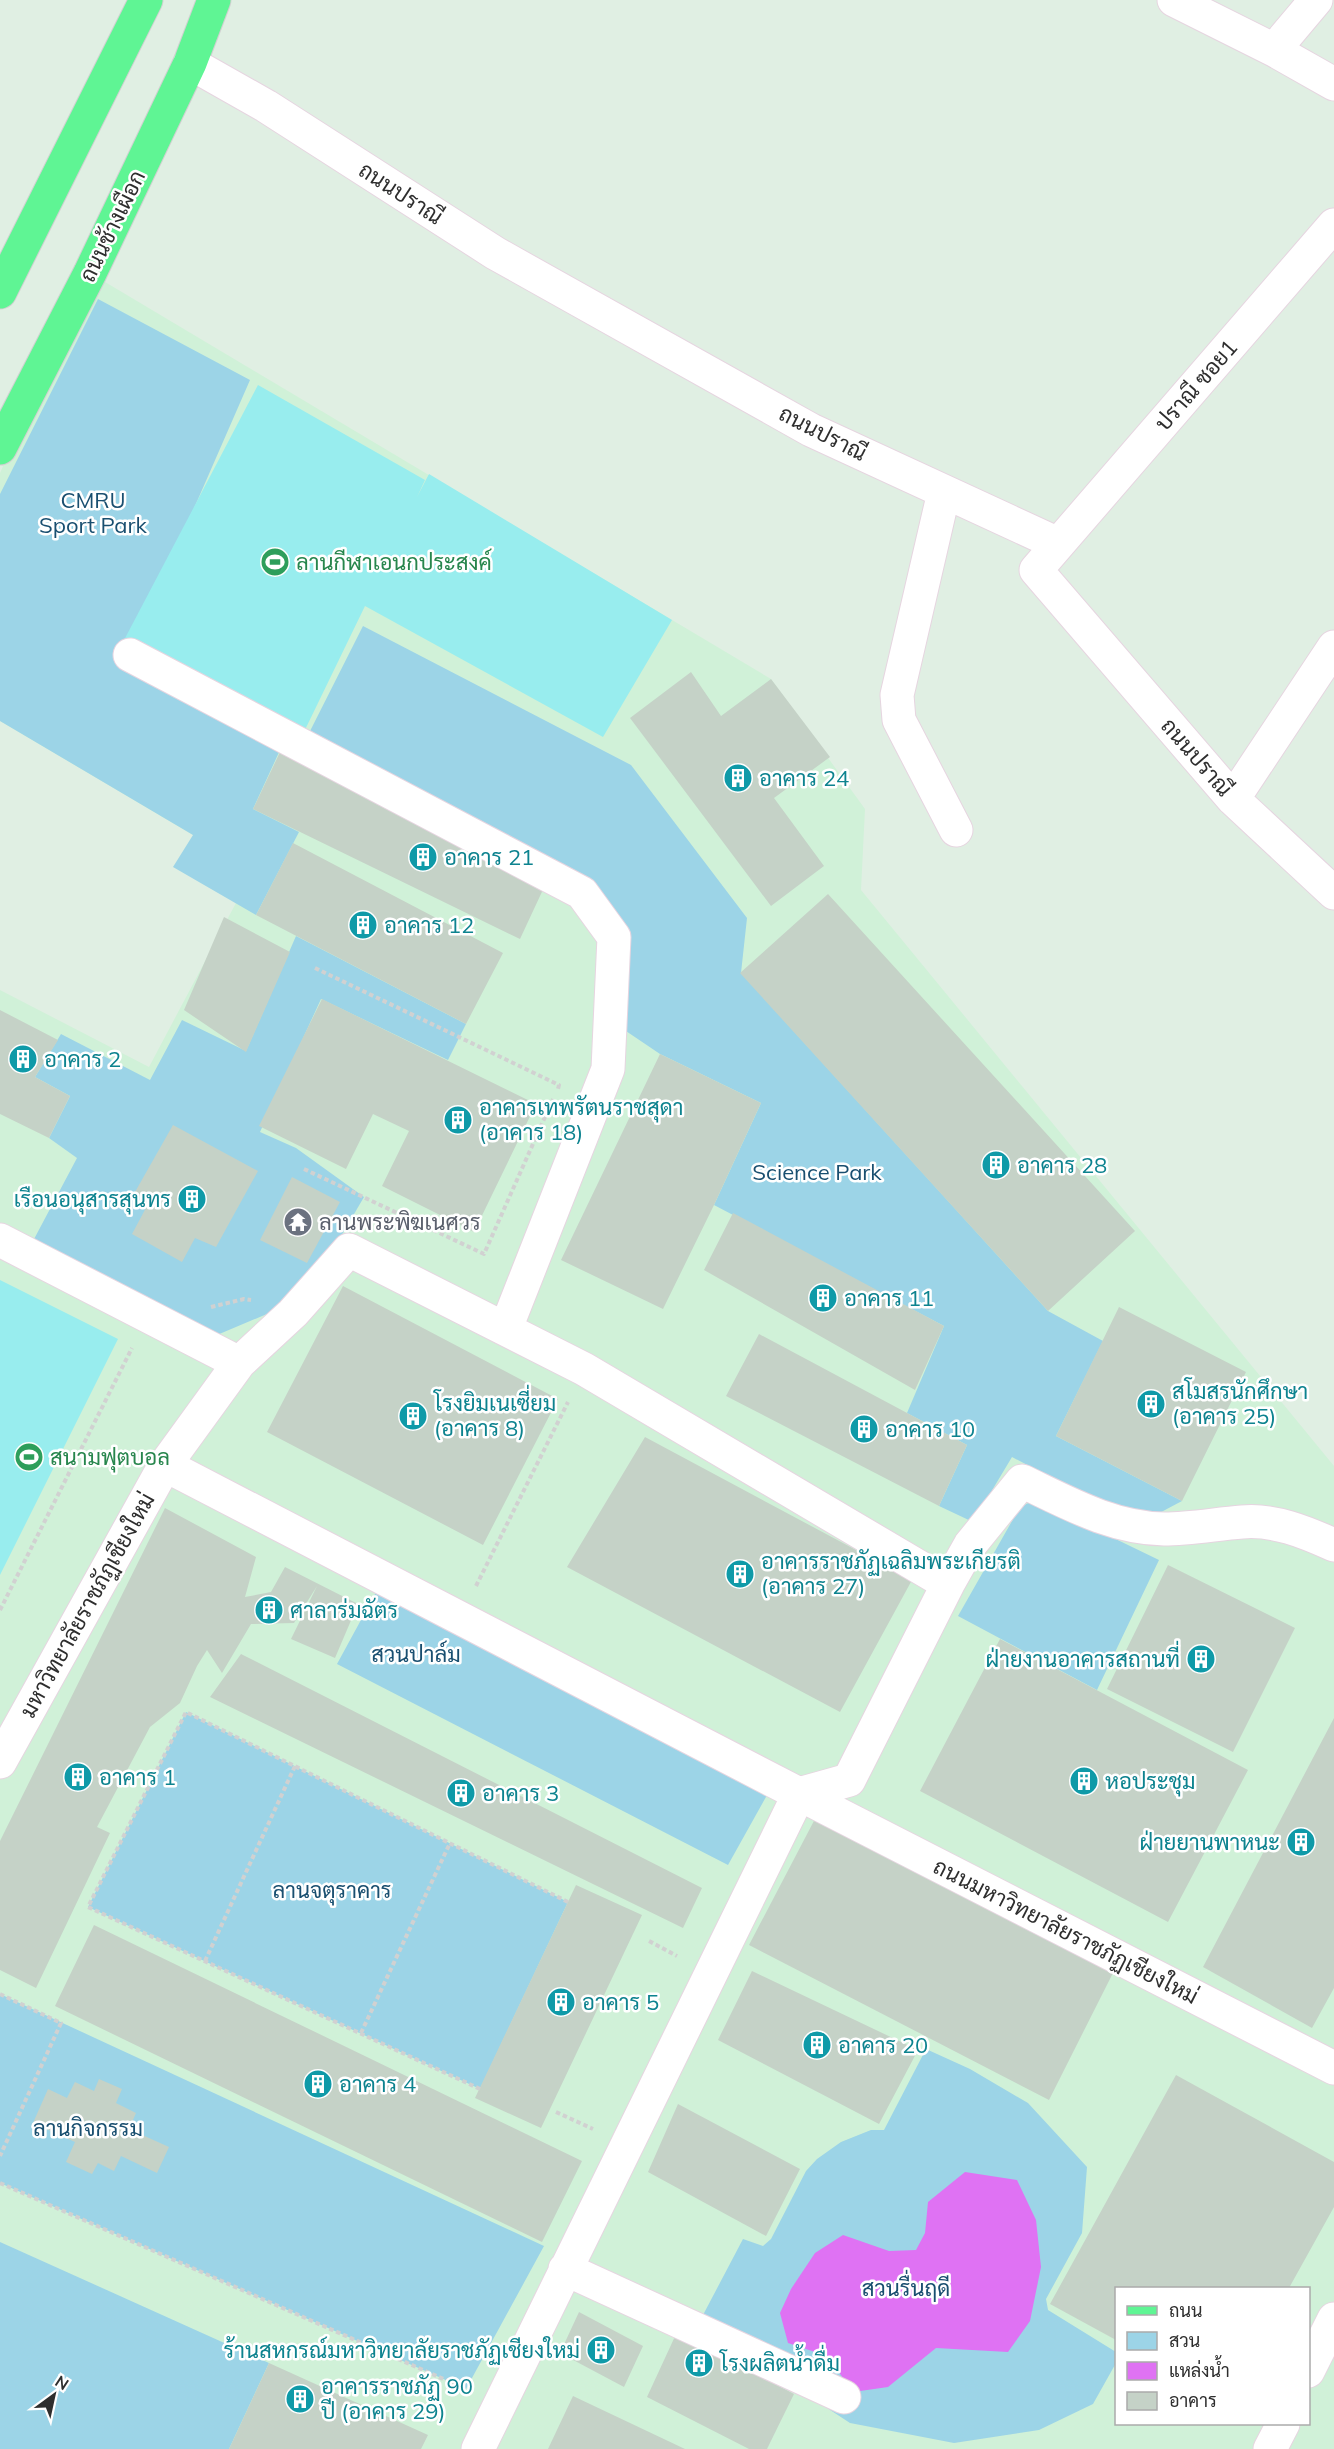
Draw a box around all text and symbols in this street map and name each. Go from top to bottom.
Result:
street label: ถนนปราณี [354,155,448,231]
street label: ถนนช้างเผือก [73,166,151,286]
street label: ปราณี ซอย1 [1149,334,1243,436]
street label: ถนนปราณี [774,399,872,467]
park label: CMRU Sport Park [39,486,148,539]
sports icon: ลานกีฬาเอนกประสงค์ [259,546,291,578]
place label: ลานกีฬาเอนกประสงค์ [296,548,492,576]
street label: ถนนปราณี [1155,712,1239,802]
building icon: อาคาร 24 [722,762,754,794]
place label: อาคาร 24 [759,764,849,792]
building icon: อาคาร 21 [407,841,439,873]
place label: อาคาร 21 [444,843,534,871]
building icon: อาคาร 12 [347,909,379,941]
place label: อาคาร 12 [384,911,474,939]
building icon: อาคาร 2 [7,1043,39,1075]
place label: อาคาร 2 [44,1045,121,1073]
place label: อาคารเทพรัตนราชสุดา (อาคาร 18) [479,1093,683,1146]
building icon: อาคารเทพรัตนราชสุดา (อาคาร 18) [442,1104,474,1136]
building icon: อาคาร 28 [980,1149,1012,1181]
place label: อาคาร 28 [1017,1151,1107,1179]
park label: Science Park [752,1158,882,1186]
building icon: เรือนอนุสารสุนทร [176,1183,208,1215]
place label: เรือนอนุสารสุนทร [14,1185,171,1215]
temple icon: ลานพระพิฆเนศวร [282,1206,314,1238]
place label: ลานพระพิฆเนศวร [319,1208,481,1236]
building icon: อาคาร 11 [807,1282,839,1314]
place label: อาคาร 11 [844,1284,934,1312]
place label: สโมสรนักศึกษา (อาคาร 25) [1172,1377,1308,1430]
place label: โรงยิมเนเซี่ยม (อาคาร 8) [433,1384,556,1442]
building icon: สโมสรนักศึกษา (อาคาร 25) [1135,1388,1167,1420]
building icon: โรงยิมเนเซี่ยม (อาคาร 8) [397,1400,429,1432]
building icon: อาคาร 10 [848,1413,880,1445]
place label: อาคาร 10 [885,1415,975,1443]
sports icon: สนามฟุตบอล [13,1441,45,1473]
place label: สนามฟุตบอล [50,1443,170,1473]
street label: มหาวิทยาลัยราชภัฏเชียงใหม่ [13,1488,162,1723]
place label: อาคารราชภัฏเฉลิมพระเกียรติ (อาคาร 27) [761,1547,1021,1600]
building icon: อาคารราชภัฏเฉลิมพระเกียรติ (อาคาร 27) [724,1558,756,1590]
building icon: ศาลาร่มฉัตร [253,1594,285,1626]
place label: ศาลาร่มฉัตร [290,1596,398,1624]
park label: สวนปาล์ม [371,1640,461,1668]
place label: ฝ่ายงานอาคารสถานที่ [986,1640,1180,1673]
building icon: ฝ่ายงานอาคารสถานที่ [1185,1643,1217,1675]
building icon: อาคาร 1 [62,1761,94,1793]
place label: อาคาร 1 [99,1763,176,1791]
building icon: หอประชุม [1068,1765,1100,1797]
place label: หอประชุม [1105,1767,1196,1797]
building icon: อาคาร 3 [445,1777,477,1809]
place label: อาคาร 3 [482,1779,559,1807]
building icon: ฝ่ายยานพาหนะ [1285,1826,1317,1858]
place label: ฝ่ายยานพาหนะ [1140,1828,1280,1856]
street label: ถนนมหาวิทยาลัยราชภัฏเชียงใหม่ [928,1852,1203,2012]
park label: ลานจตุราคาร [273,1876,391,1906]
building icon: อาคาร 5 [545,1986,577,2018]
place label: อาคาร 5 [582,1988,659,2016]
building icon: อาคาร 20 [801,2029,833,2061]
place label: อาคาร 20 [838,2031,928,2059]
building icon: อาคาร 4 [302,2068,334,2100]
place label: อาคาร 4 [339,2070,416,2098]
park label: ลานกิจกรรม [33,2114,143,2142]
park label: สวนรื่นฤดี [862,2269,950,2302]
legend [1115,2287,1310,2425]
text: ถนน [1169,2299,1202,2322]
text: สวน [1169,2329,1200,2352]
building icon: ร้านสหกรณ์มหาวิทยาลัยราชภัฏเชียงใหม่ [585,2334,617,2366]
place label: ร้านสหกรณ์มหาวิทยาลัยราชภัฏเชียงใหม่ [224,2336,580,2366]
place label: โรงผลิตน้ำดื่ม [719,2344,840,2377]
building icon: โรงผลิตน้ำดื่ม [683,2347,715,2379]
text: แหล่งน้ำ [1169,2355,1230,2382]
north arrow [24,2365,84,2425]
text: N [52,2371,73,2394]
place label: อาคารราชภัฏ 90 ปี (อาคาร 29) [320,2372,473,2425]
building icon: อาคารราชภัฏ 90 ปี (อาคาร 29) [284,2383,316,2415]
text: อาคาร [1169,2389,1217,2412]

